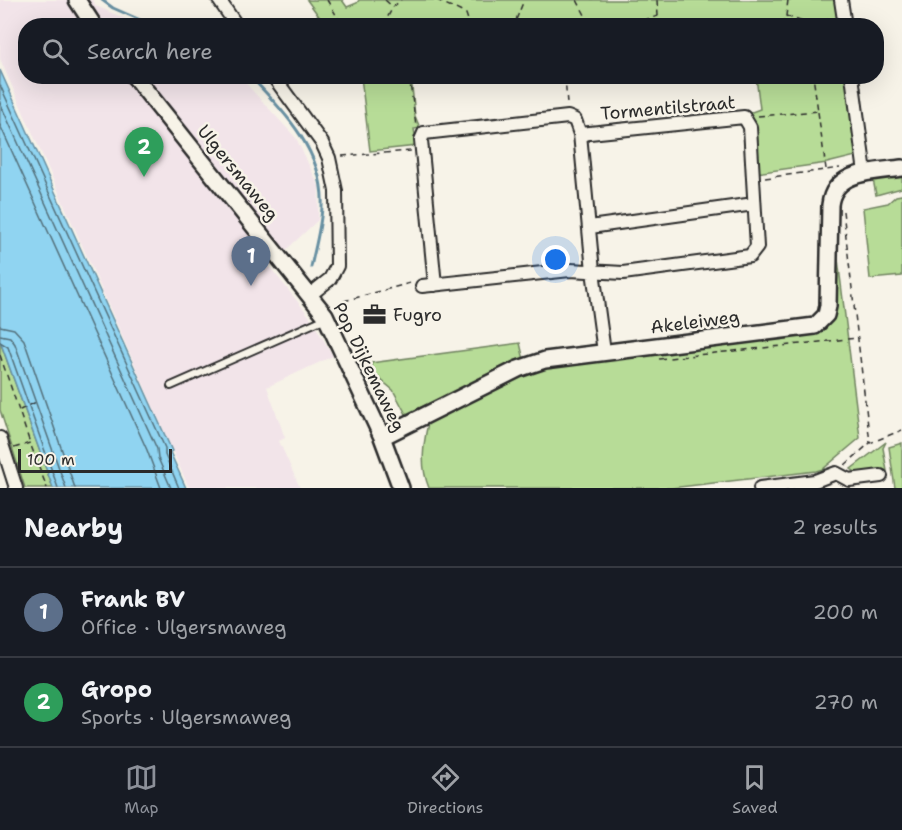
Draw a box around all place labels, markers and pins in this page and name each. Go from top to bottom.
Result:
pin: 2 [124,128,164,177]
pin: 1 [232,236,270,286]
office icon: Fugro [362,302,388,328]
place label: Fugro [393,303,442,327]

